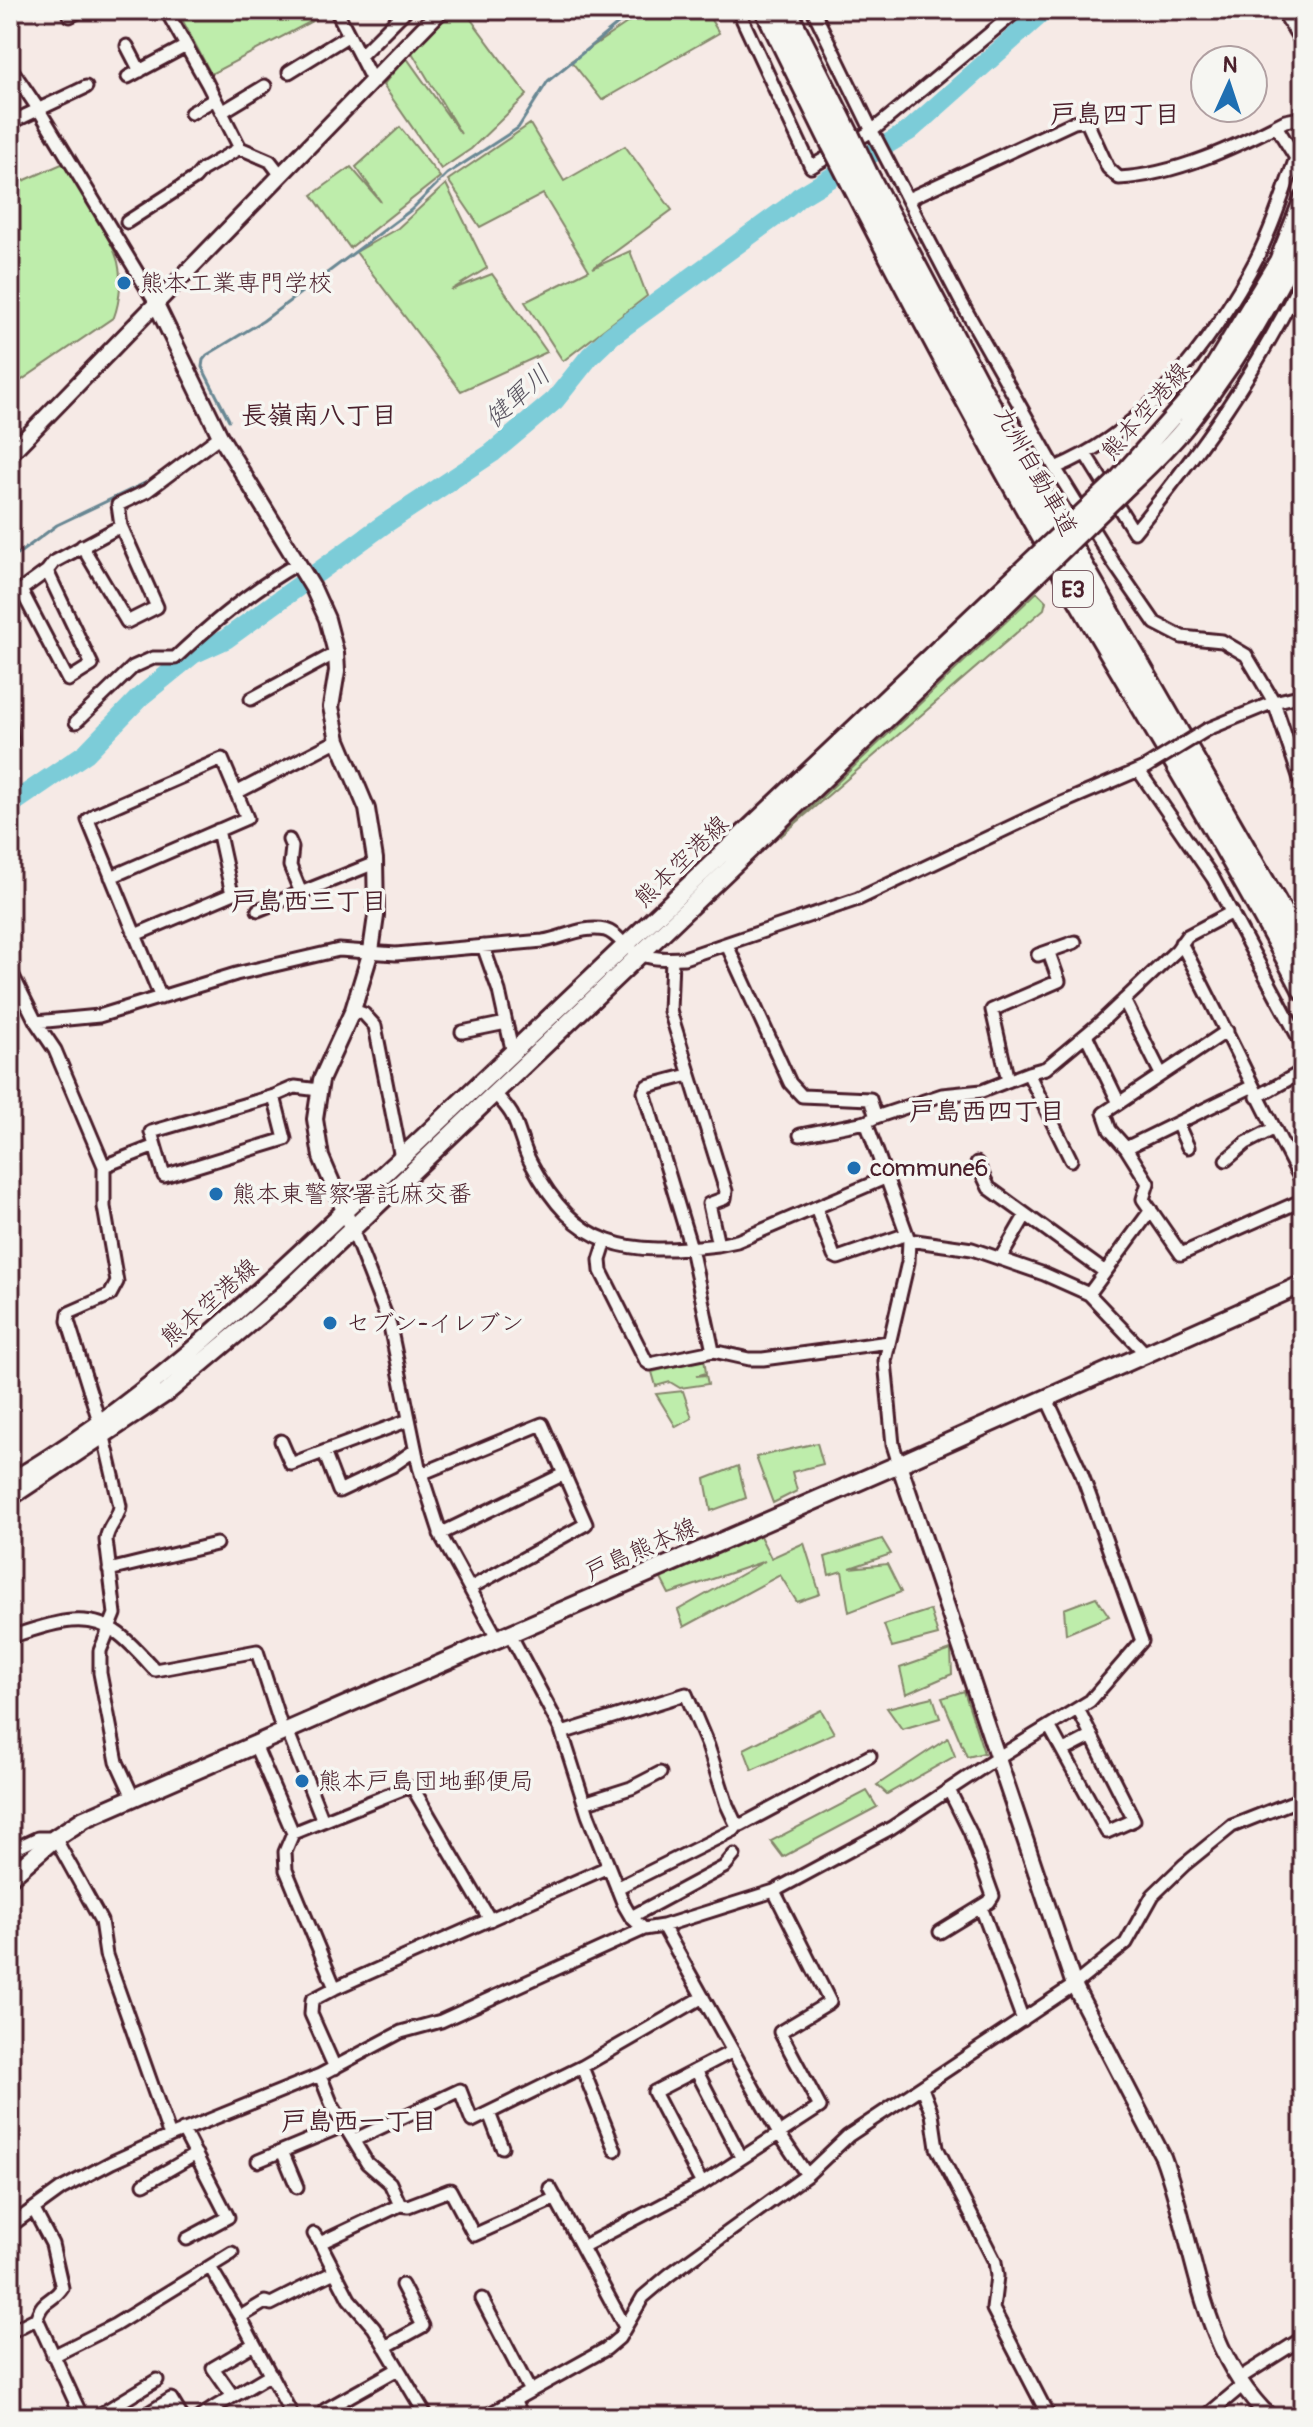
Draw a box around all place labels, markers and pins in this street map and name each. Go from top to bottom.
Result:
place label: 熊本工業専門学校 [140,269,332,298]
marker: 熊本工業専門学校 [115,274,133,292]
place label: commune6 [870,1154,988,1183]
marker: commune6 [845,1159,863,1177]
place label: 熊本東警察署託麻交番 [232,1180,472,1209]
marker: 熊本東警察署託麻交番 [207,1185,225,1203]
place label: セブン-イレブン [346,1309,524,1338]
marker: セブン-イレブン [321,1314,339,1332]
place label: 熊本戸島団地郵便局 [318,1767,534,1796]
marker: 熊本戸島団地郵便局 [293,1772,311,1790]

